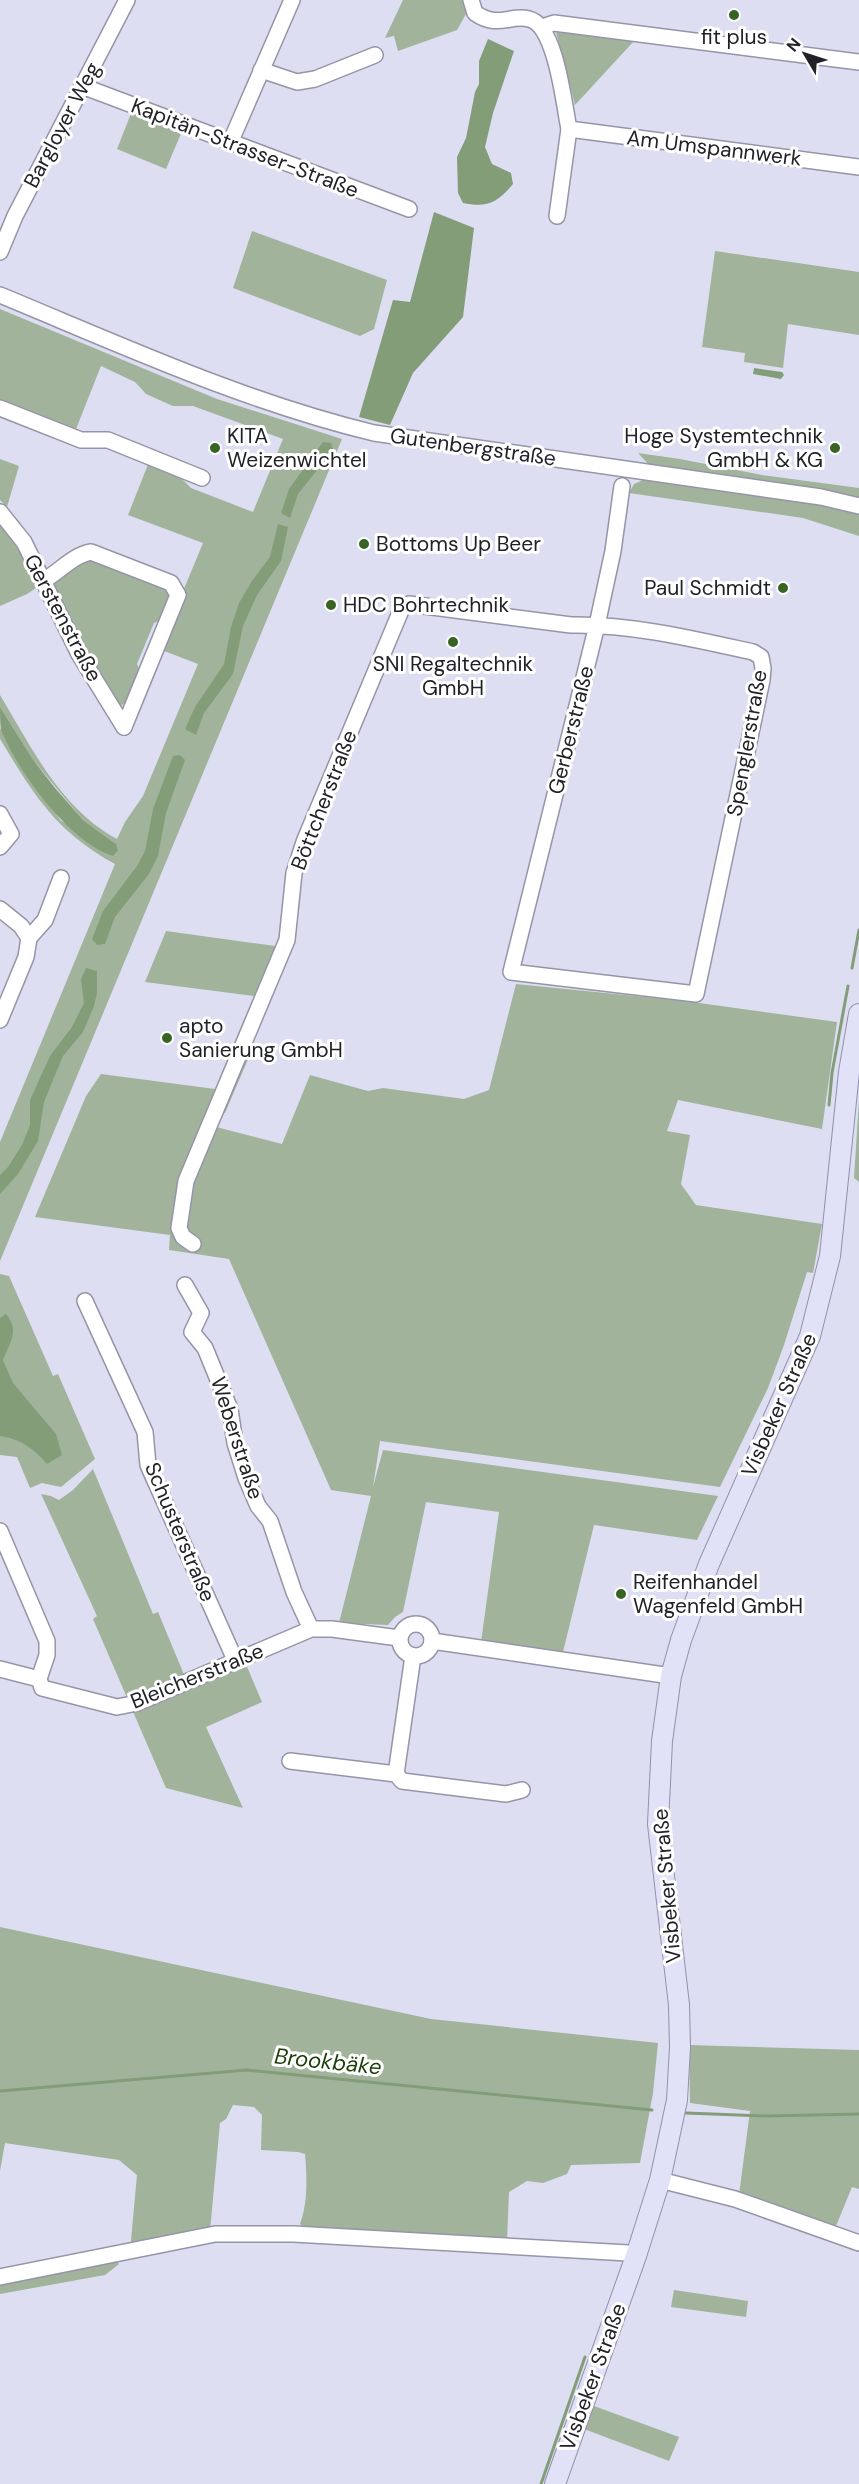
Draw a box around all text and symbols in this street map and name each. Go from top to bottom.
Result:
marker: fit plus [727,8,741,22]
place label: fit plus [701,23,767,51]
north arrow [775,24,835,84]
text: N [782,34,806,56]
street label: Bargloyer Weg [17,57,107,193]
street label: Kapitän-Strasser-Straße [127,92,363,204]
street label: Am Umspannwerk [625,123,803,173]
place label: KITA Weizenwichtel [227,422,367,474]
street label: Gutenbergstraße [388,422,558,473]
place label: Hoge Systemtechnik GmbH & KG [624,422,823,474]
marker: KITA Weizenwichtel [208,441,222,455]
marker: Hoge Systemtechnik GmbH & KG [828,441,842,455]
place label: Bottoms Up Beer [376,530,541,558]
marker: Bottoms Up Beer [357,537,371,551]
street label: Gerstenstraße [18,549,108,687]
place label: Paul Schmidt [644,574,771,602]
marker: Paul Schmidt [776,581,790,595]
place label: HDC Bohrtechnik [343,591,509,619]
marker: HDC Bohrtechnik [324,598,338,612]
marker: SNI Regaltechnik GmbH [446,635,460,649]
place label: SNI Regaltechnik GmbH [373,650,534,702]
street label: Gerberstraße [542,663,601,797]
street label: Spenglerstraße [720,667,774,819]
street label: Böttcherstraße [284,726,364,874]
place label: apto Sanierung GmbH [179,1012,343,1064]
marker: apto Sanierung GmbH [160,1031,174,1045]
street label: Visbeker Straße [735,1328,823,1481]
street label: Weberstraße [204,1373,270,1503]
street label: Schusterstraße [138,1458,222,1606]
place label: Reifenhandel Wagenfeld GmbH [633,1568,803,1620]
marker: Reifenhandel Wagenfeld GmbH [614,1587,628,1601]
street label: Bleicherstraße [126,1637,268,1715]
street label: Visbeker Straße [646,1808,688,1964]
water label: Brookbäke [273,2041,383,2082]
street label: Visbeker Straße [553,2299,633,2455]

